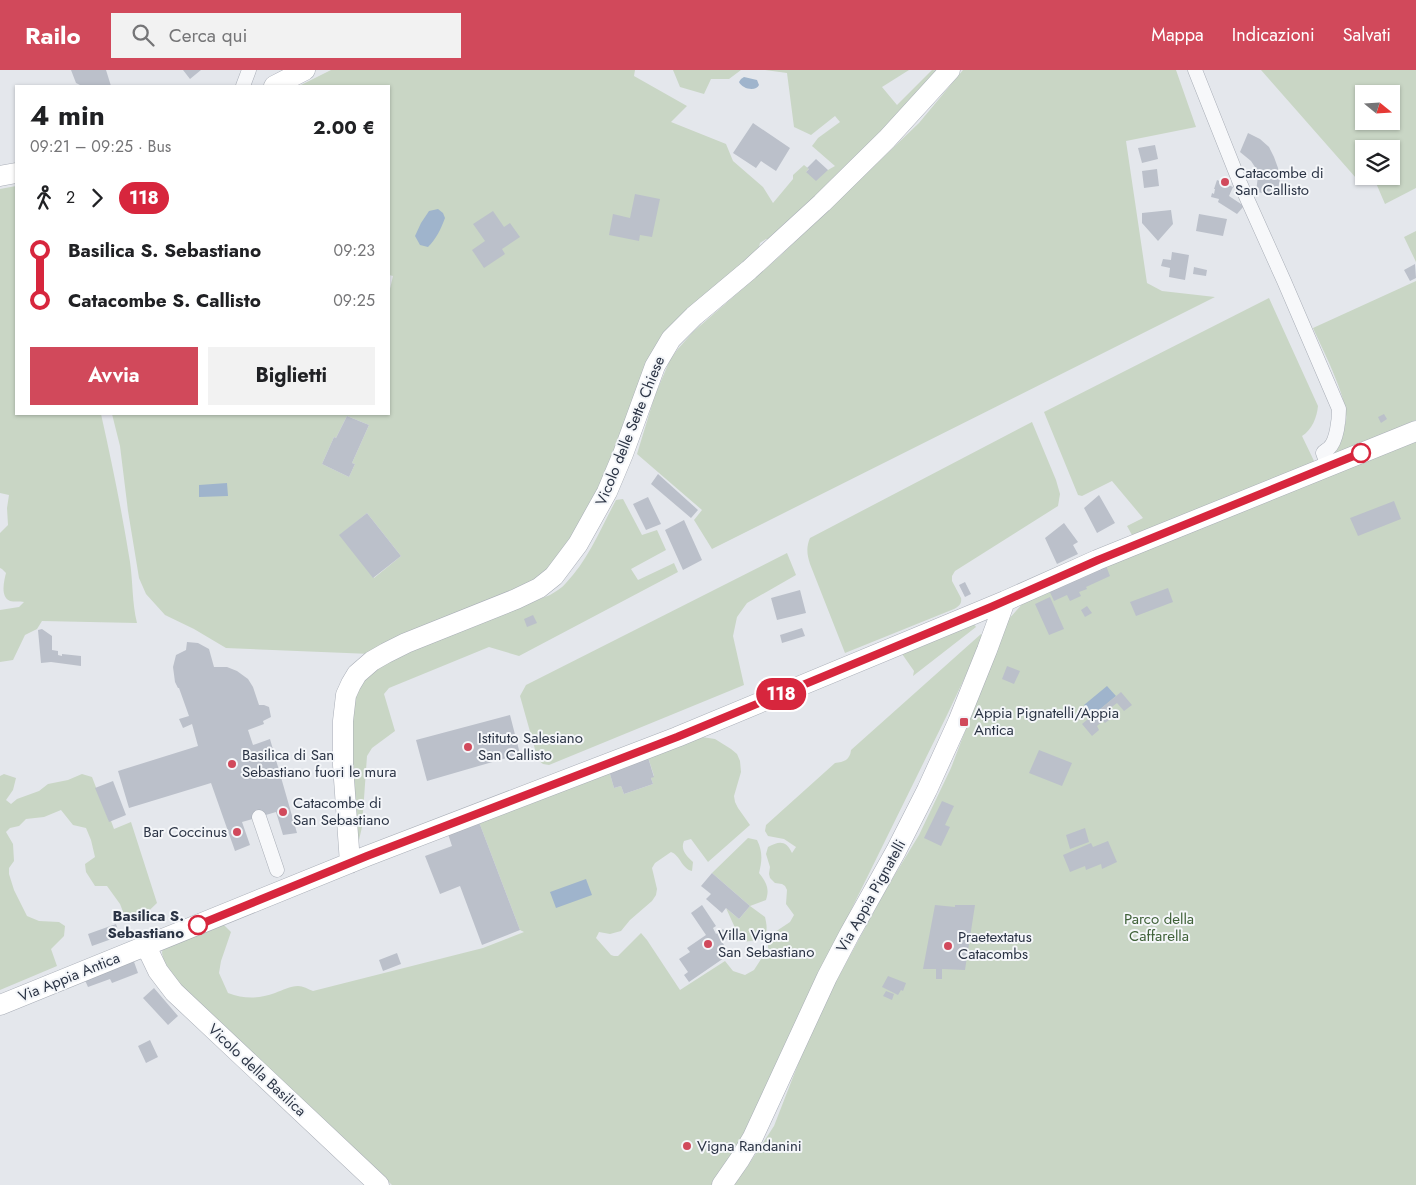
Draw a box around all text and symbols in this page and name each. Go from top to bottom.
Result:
search box [111,13,461,58]
text: Railo [25,18,81,53]
icon: search [129,21,157,49]
text: Cerca qui [169,22,247,49]
text: Mappa [1151,22,1204,48]
text: Indicazioni [1232,22,1315,48]
text: Salvati [1343,22,1391,48]
north arrow [1355,85,1400,130]
map controls [1355,85,1400,185]
text: 4 min [30,95,105,136]
text: 2.00 € [313,114,375,141]
text: 09:21 – 09:25 · Bus [30,135,171,158]
button: layers [1355,140,1400,185]
place label: Catacombe di San Callisto [1235,162,1324,201]
marker: Catacombe di San Callisto [1219,176,1231,188]
icon: walk [30,184,58,212]
icon: forward [83,184,111,212]
text: 118 [129,185,159,211]
text: 2 [66,186,75,209]
text: Basilica S. Sebastiano [68,237,261,264]
text: 09:23 [334,239,375,262]
text: Catacombe S. Callisto [68,287,261,314]
text: 09:25 [333,289,375,312]
button: Avvia [30,347,198,405]
button: Biglietti [208,347,375,405]
street label: Vicolo delle Sette Chiese [590,353,670,509]
unlabelled marker [1351,443,1371,463]
line badge: 118 [752,678,810,710]
text: 118 [766,681,796,707]
place label: Appia Pignatelli/Appia Antica [974,702,1119,741]
marker: Appia Pignatelli/Appia Antica [958,716,970,728]
place label: Istituto Salesiano San Callisto [478,727,583,766]
marker: Istituto Salesiano San Callisto [462,741,474,753]
place label: Basilica di San Sebastiano fuori le mura [242,744,397,783]
marker: Basilica di San Sebastiano fuori le mura [226,758,238,770]
place label: Catacombe di San Sebastiano [293,792,389,831]
marker: Catacombe di San Sebastiano [277,806,289,818]
place label: Bar Coccinus [143,821,227,843]
marker: Bar Coccinus [231,826,243,838]
street label: Via Appia Pignatelli [831,836,911,956]
place label: Basilica S. Sebastiano [107,905,184,944]
park label: Parco della Caffarella [1124,908,1194,947]
marker: Basilica S. Sebastiano [188,915,208,935]
place label: Villa Vigna San Sebastiano [718,924,814,963]
place label: Praetextatus Catacombs [958,926,1032,965]
marker: Villa Vigna San Sebastiano [702,938,714,950]
marker: Praetextatus Catacombs [942,940,954,952]
street label: Via Appia Antica [15,947,123,1007]
street label: Vicolo della Basilica [203,1018,311,1122]
place label: Vigna Randanini [697,1135,802,1157]
marker: Vigna Randanini [681,1140,693,1152]

